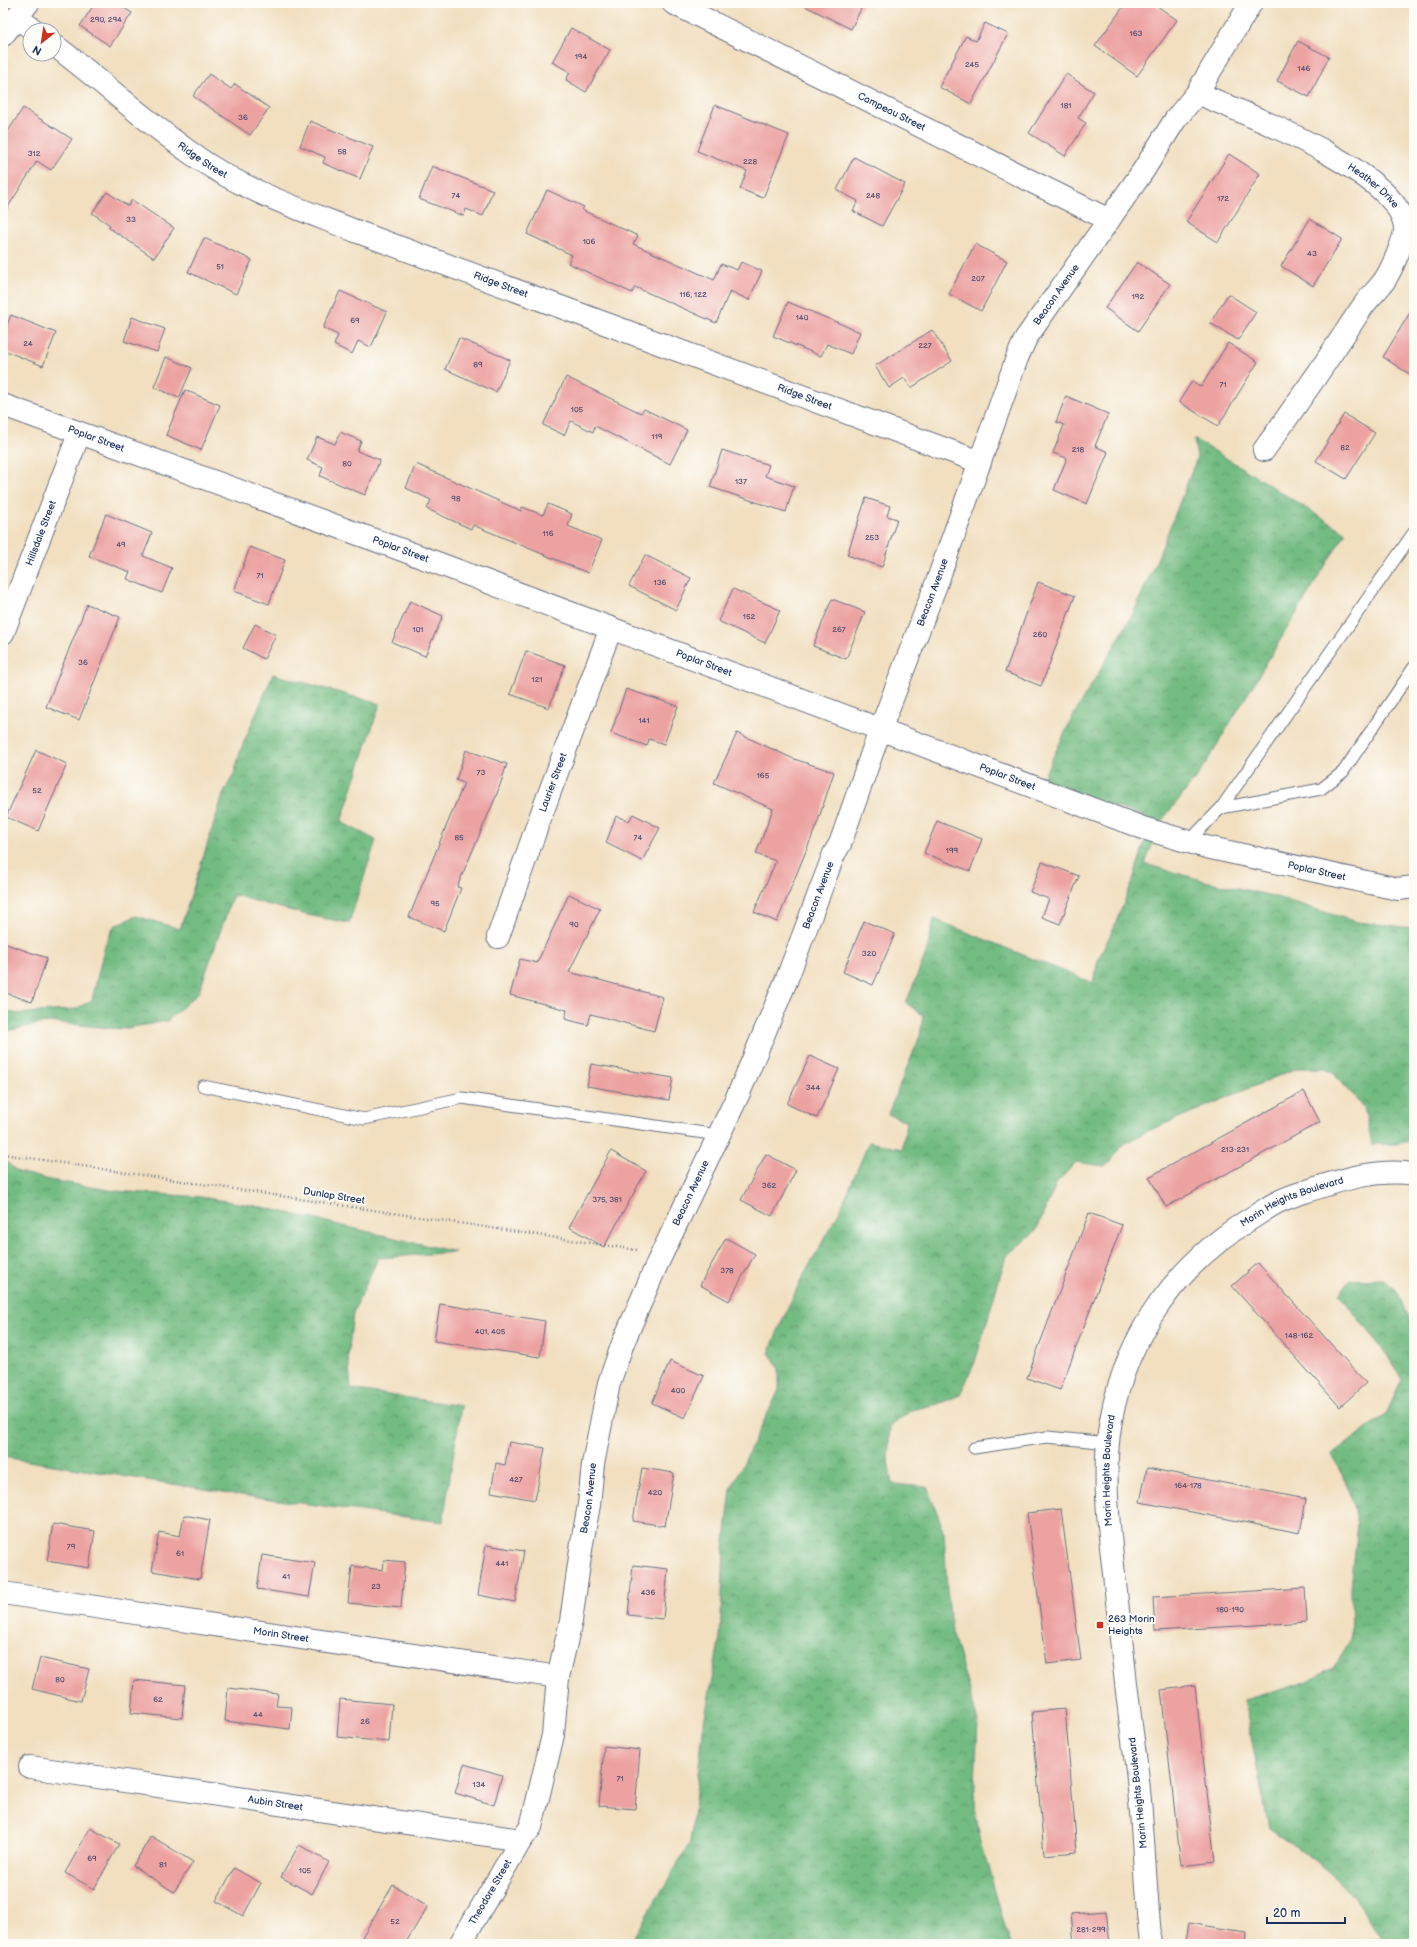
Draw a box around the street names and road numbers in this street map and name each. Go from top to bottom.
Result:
street label: Campeau Street [856,90,927,134]
street label: Ridge Street [175,140,229,181]
street label: Heather Drive [1345,161,1401,211]
street label: Beacon Avenue [1031,262,1082,327]
street label: Ridge Street [472,269,530,300]
street label: Ridge Street [776,382,833,413]
street label: Poplar Street [66,423,126,455]
street label: Hillsdale Street [23,499,59,567]
street label: Poplar Street [371,534,430,565]
street label: Beacon Avenue [914,557,951,628]
street label: Poplar Street [674,647,734,679]
street label: Laurier Street [537,751,570,814]
street label: Poplar Street [978,761,1037,793]
street label: Poplar Street [1287,859,1347,883]
street label: Beacon Avenue [800,860,837,931]
street label: Beacon Avenue [670,1158,712,1228]
street label: Morin Heights Boulevard [1238,1174,1345,1230]
street label: Dunlap Street [302,1185,366,1207]
street label: Morin Heights Boulevard [1101,1413,1118,1527]
street label: Beacon Avenue [578,1462,599,1535]
street label: Morin Street [252,1625,309,1645]
street label: Morin Heights Boulevard [1126,1737,1150,1849]
street label: Aubin Street [247,1793,304,1813]
street label: Theodore Street [467,1857,514,1927]

